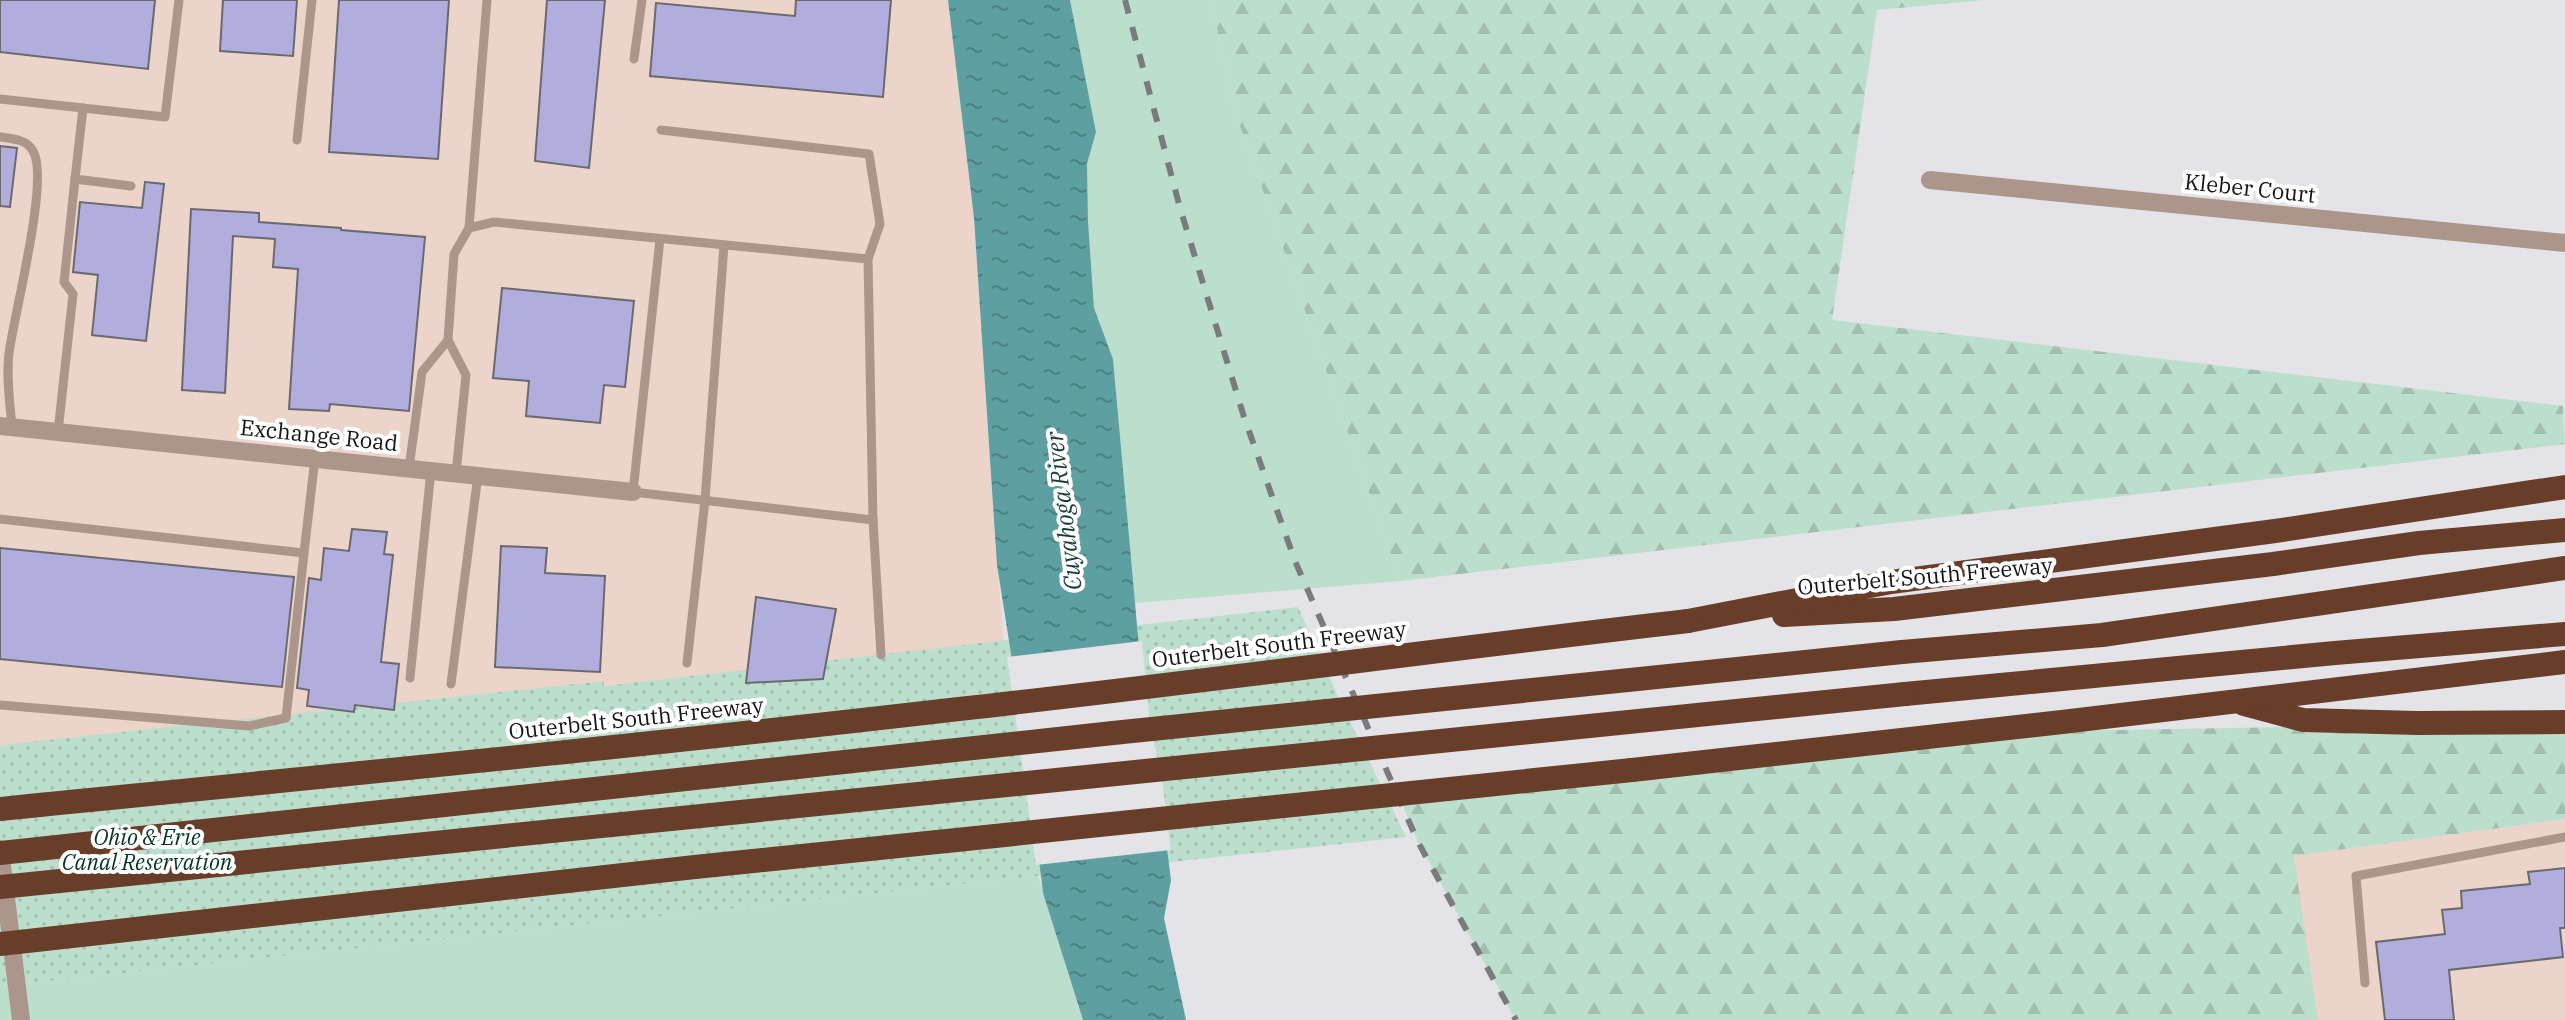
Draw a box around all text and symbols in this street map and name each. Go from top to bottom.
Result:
street label: Kleber Court [2183,166,2317,209]
street label: Exchange Road [239,412,399,457]
water label: Cuyahoga River [1037,428,1089,592]
street label: Outerbelt South Freeway [1796,550,2054,601]
street label: Outerbelt South Freeway [1150,613,1408,673]
street label: Outerbelt South Freeway [507,690,765,745]
park label: Ohio & Erie Canal Reservation [62,822,233,876]

